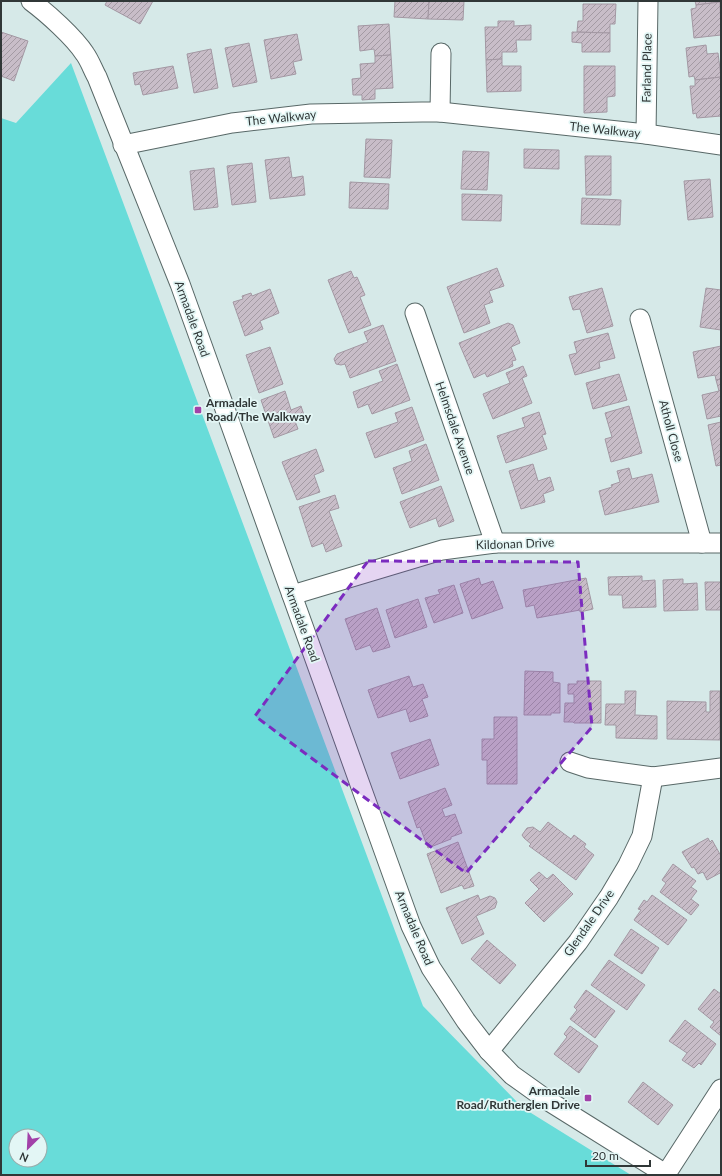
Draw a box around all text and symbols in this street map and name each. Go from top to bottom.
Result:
street label: Farland Place [638,33,655,103]
street label: The Walkway [245,106,318,129]
street label: The Walkway [569,118,642,141]
street label: Armadale Road [172,279,213,359]
street label: Helmsdale Avenue [433,379,478,476]
place label: Armadale Road/The Walkway [205,395,312,424]
street label: Atholl Close [656,398,687,463]
marker: Armadale Road/The Walkway [193,405,203,415]
street label: Kildonan Drive [476,535,554,552]
street label: Armadale Road [282,584,323,664]
street label: Glendale Drive [560,886,617,959]
street label: Armadale Road [392,888,437,967]
place label: Armadale Road/Rutherglen Drive [457,1083,581,1112]
marker: Armadale Road/Rutherglen Drive [583,1093,593,1103]
north arrow [8,1128,48,1168]
scale bar [586,1142,650,1168]
text: 20 m [592,1148,619,1163]
text: N [17,1150,30,1165]

